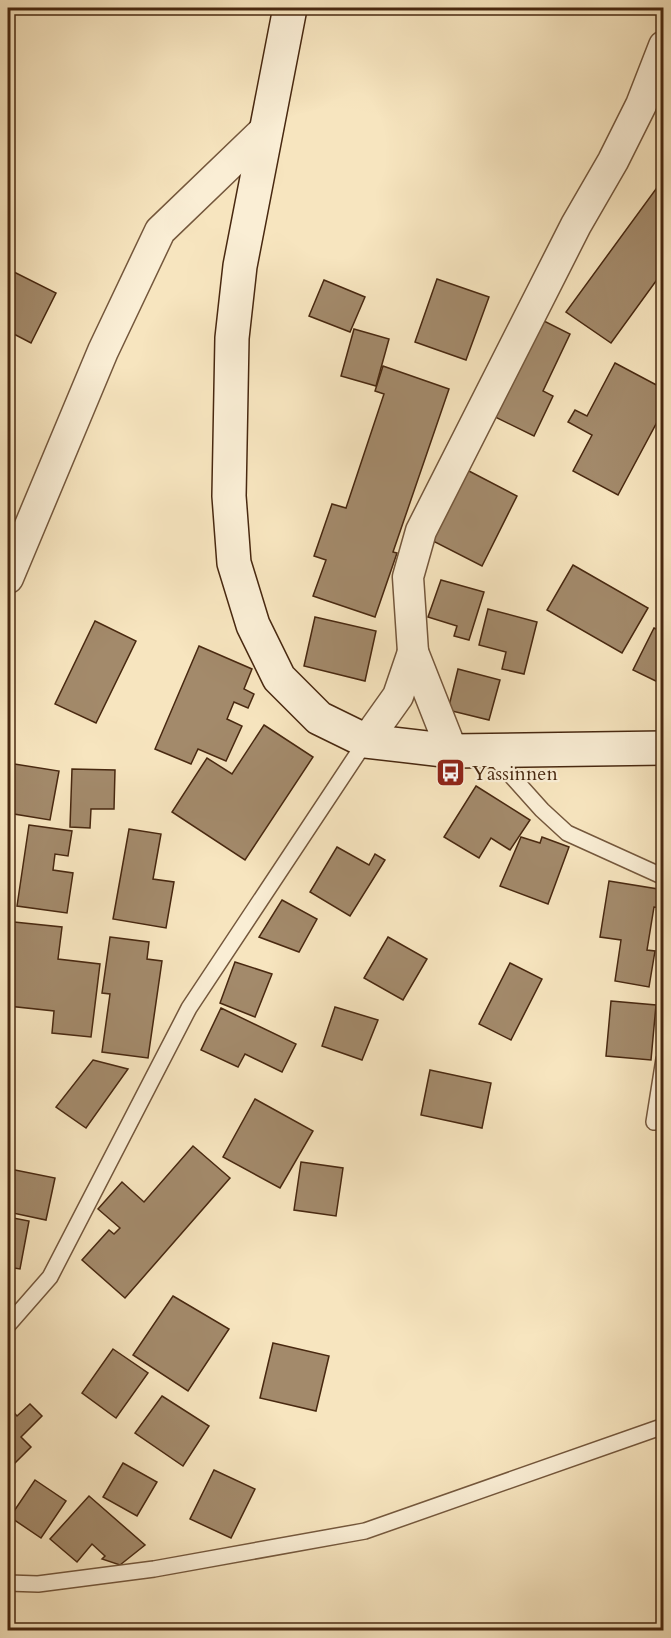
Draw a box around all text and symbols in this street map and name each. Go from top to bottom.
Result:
bus stop icon: Yassinnen [435,757,467,789]
place label: Yassinnen [472,760,558,787]

